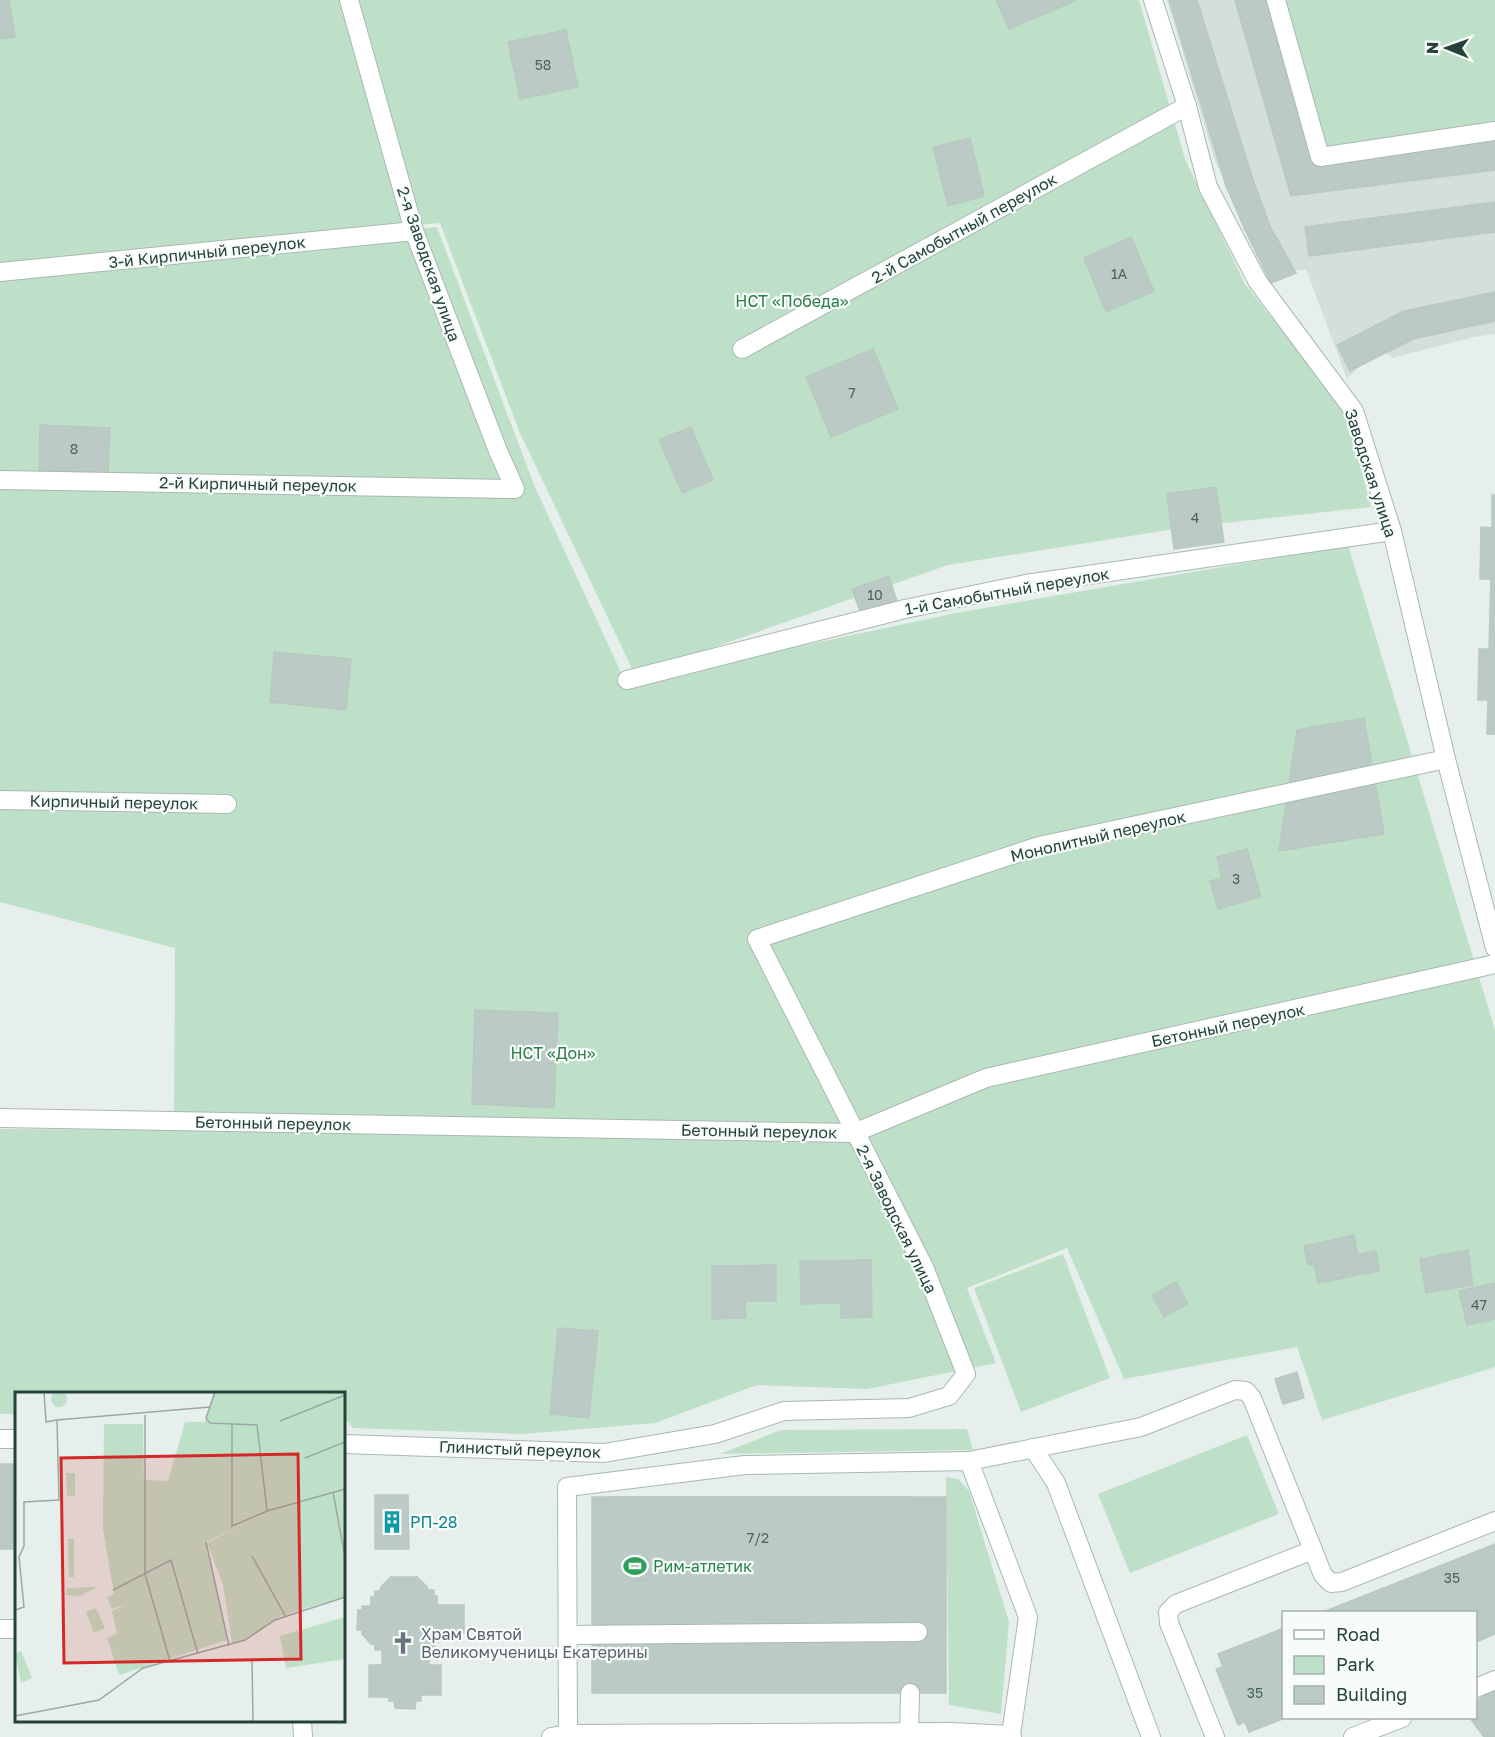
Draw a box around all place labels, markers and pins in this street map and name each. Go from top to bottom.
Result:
building icon: РП-28 [379,1509,405,1535]
place label: РП-28 [410,1512,458,1532]
sports icon: Рим-атлетик [622,1553,648,1579]
place label: Рим-атлетик [653,1556,752,1576]
place label: Храм Святой Великомученицы Екатерины [421,1624,648,1662]
church icon: Храм Святой Великомученицы Екатерины [390,1630,416,1656]

